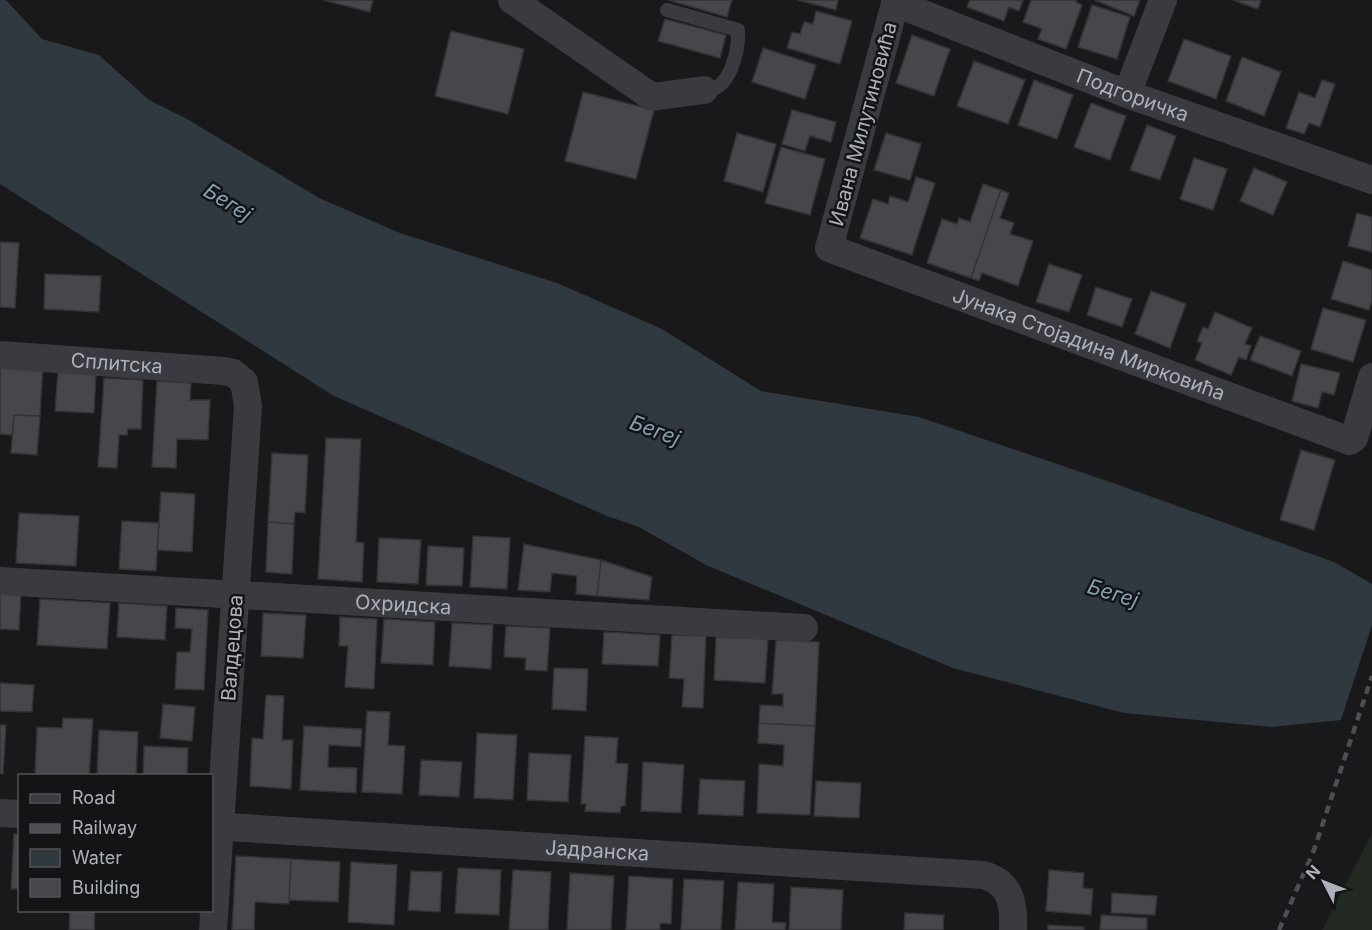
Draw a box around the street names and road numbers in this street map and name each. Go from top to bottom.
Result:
street label: Ивана Милутиновића [824,19,902,229]
street label: Подгоричка [1073,63,1192,127]
street label: Јунака Стојадина Мирковића [949,283,1228,406]
street label: Сплитска [70,348,164,379]
street label: Охридска [355,590,452,619]
street label: Валдецова [216,594,248,702]
street label: Јадранска [544,835,650,866]

